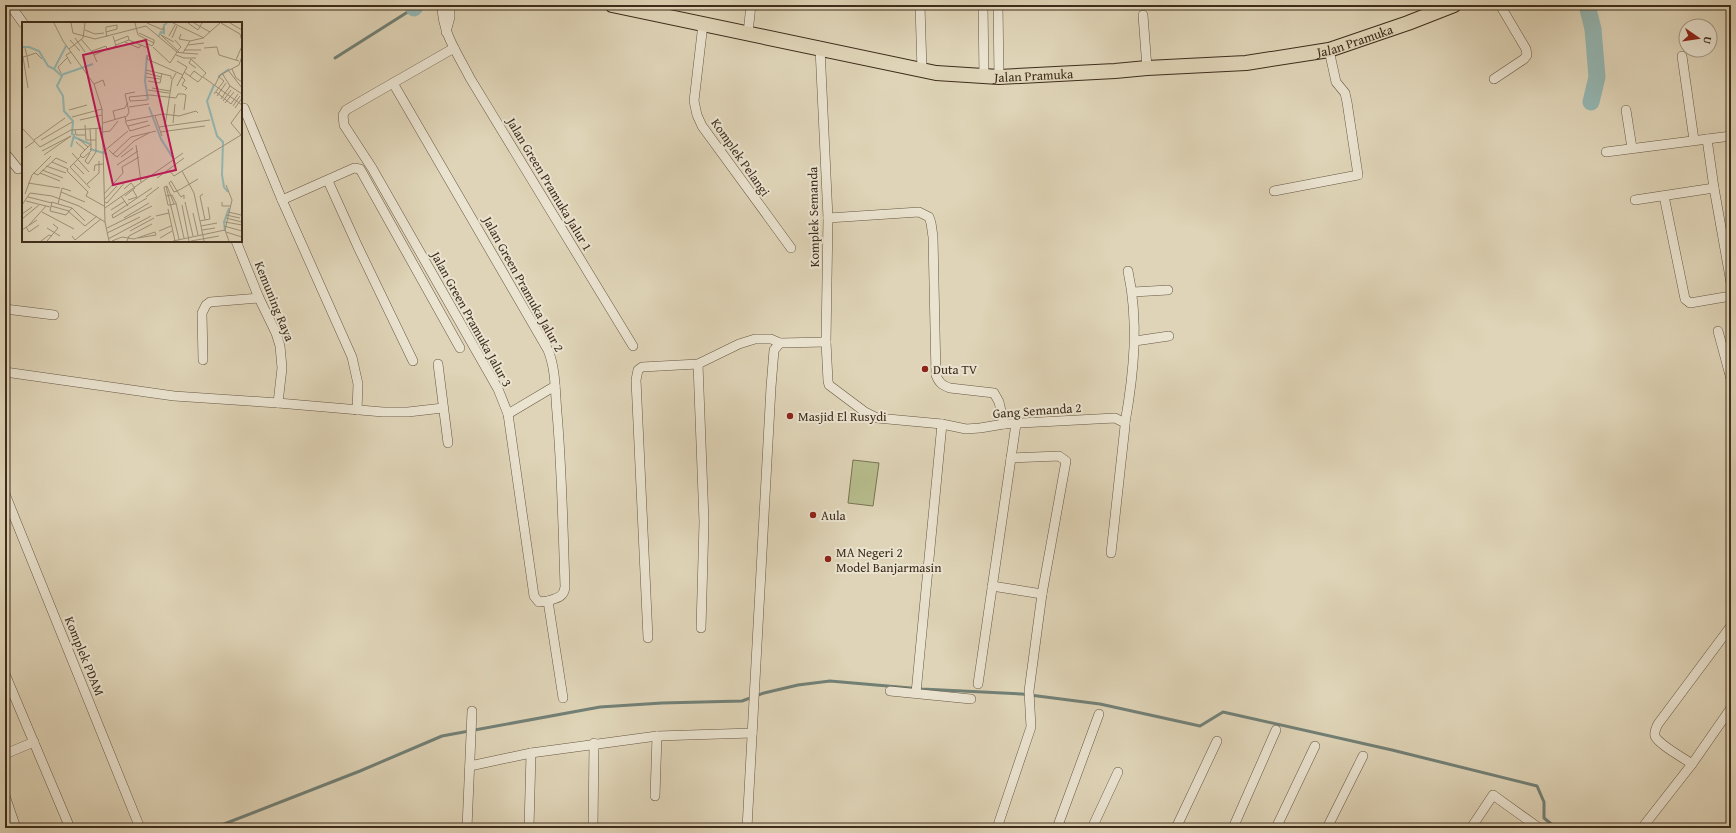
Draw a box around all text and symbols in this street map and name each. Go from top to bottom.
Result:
north arrow [1678,18,1718,58]
street label: Jalan Pramuka [1314,20,1396,62]
inset map [22,22,242,242]
text: U [1699,35,1716,46]
street label: Jalan Pramuka [992,64,1075,87]
street label: Jalan Green Pramuka Jalur 1 [501,112,597,254]
street label: Komplek Pelangi [707,114,775,200]
street label: Komplek Semanda [803,166,824,268]
street label: Jalan Green Pramuka Jalur 2 [477,211,569,356]
street label: Jalan Green Pramuka Jalur 3 [425,246,517,391]
street label: Kemuning Raya [250,258,300,345]
place label: Duta TV [933,360,978,379]
marker: Duta TV [920,364,930,374]
street label: Gang Semanda 2 [992,398,1082,423]
place label: Masjid El Rusydi [798,407,887,426]
marker: Masjid El Rusydi [785,411,795,421]
place label: Aula [821,506,847,525]
marker: Aula [808,510,818,520]
place label: MA Negeri 2 Model Banjarmasin [836,543,942,577]
marker: MA Negeri 2 Model Banjarmasin [823,554,833,564]
street label: Komplek PDAM [60,614,109,699]

